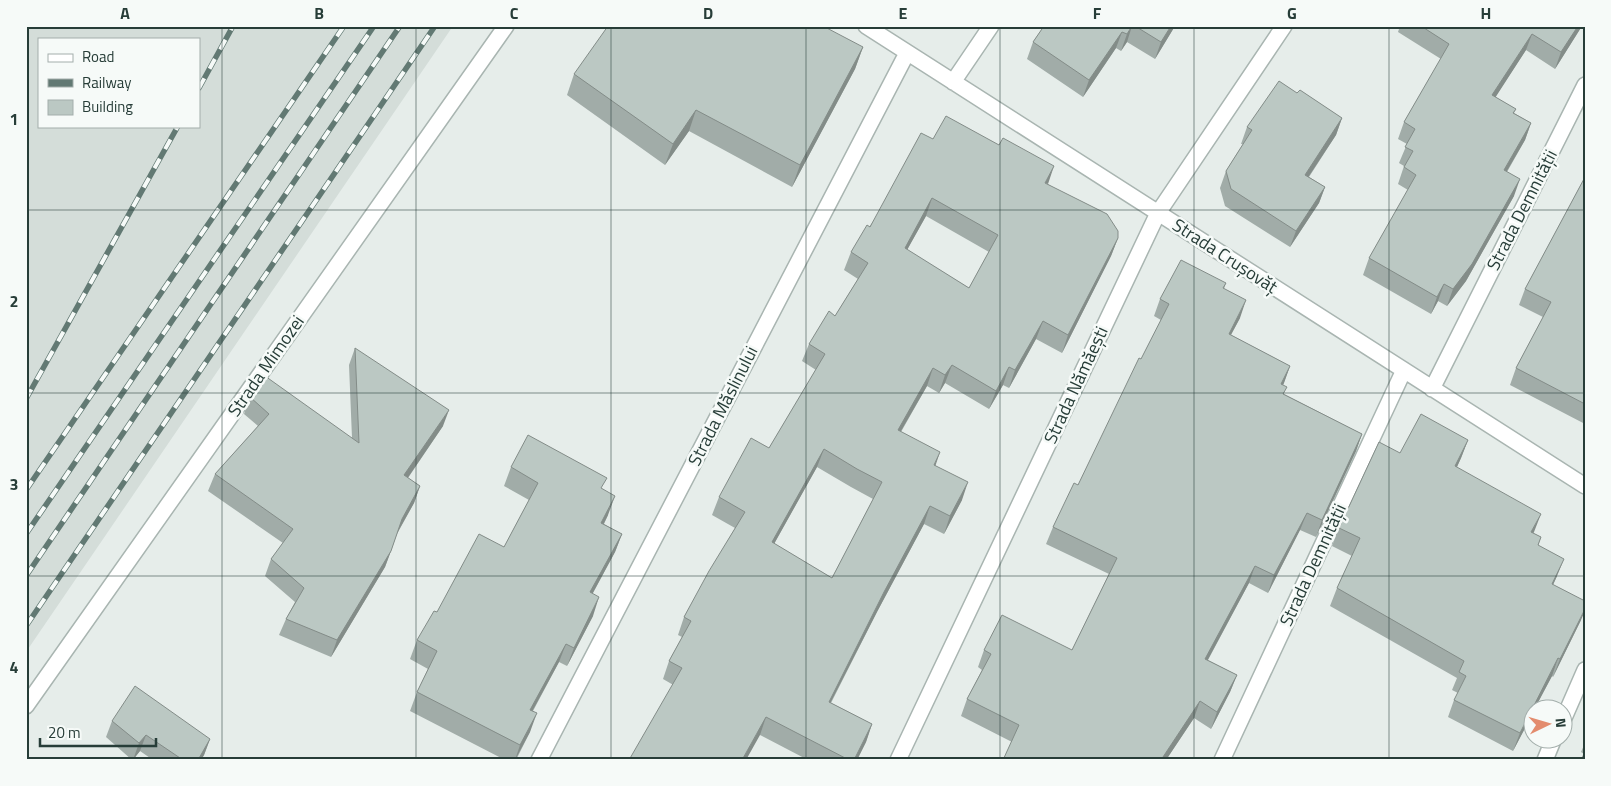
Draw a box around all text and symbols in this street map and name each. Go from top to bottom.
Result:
text: A [120,1,130,25]
text: B [314,1,324,25]
text: C [510,1,519,25]
text: D [703,1,713,25]
text: E [899,1,908,25]
text: F [1093,1,1102,25]
text: G [1287,1,1297,25]
text: H [1481,1,1491,25]
legend [38,38,200,128]
text: Road [82,45,114,68]
text: Railway [82,71,132,94]
text: Building [82,95,133,118]
text: 1 [10,107,18,131]
street label: Strada Demnității [1479,145,1564,275]
street label: Strada Crușovăț [1167,211,1284,300]
text: 2 [10,289,18,313]
street label: Strada Mimozei [221,309,311,422]
street label: Strada Nămăești [1037,322,1115,448]
street label: Strada Măslinului [681,341,764,470]
text: 3 [10,472,18,496]
street label: Strada Demnității [1272,499,1353,631]
text: 4 [10,655,19,679]
north arrow [1524,698,1574,748]
scale bar [40,716,156,748]
text: N [1551,717,1572,729]
text: 20 m [48,721,81,744]

